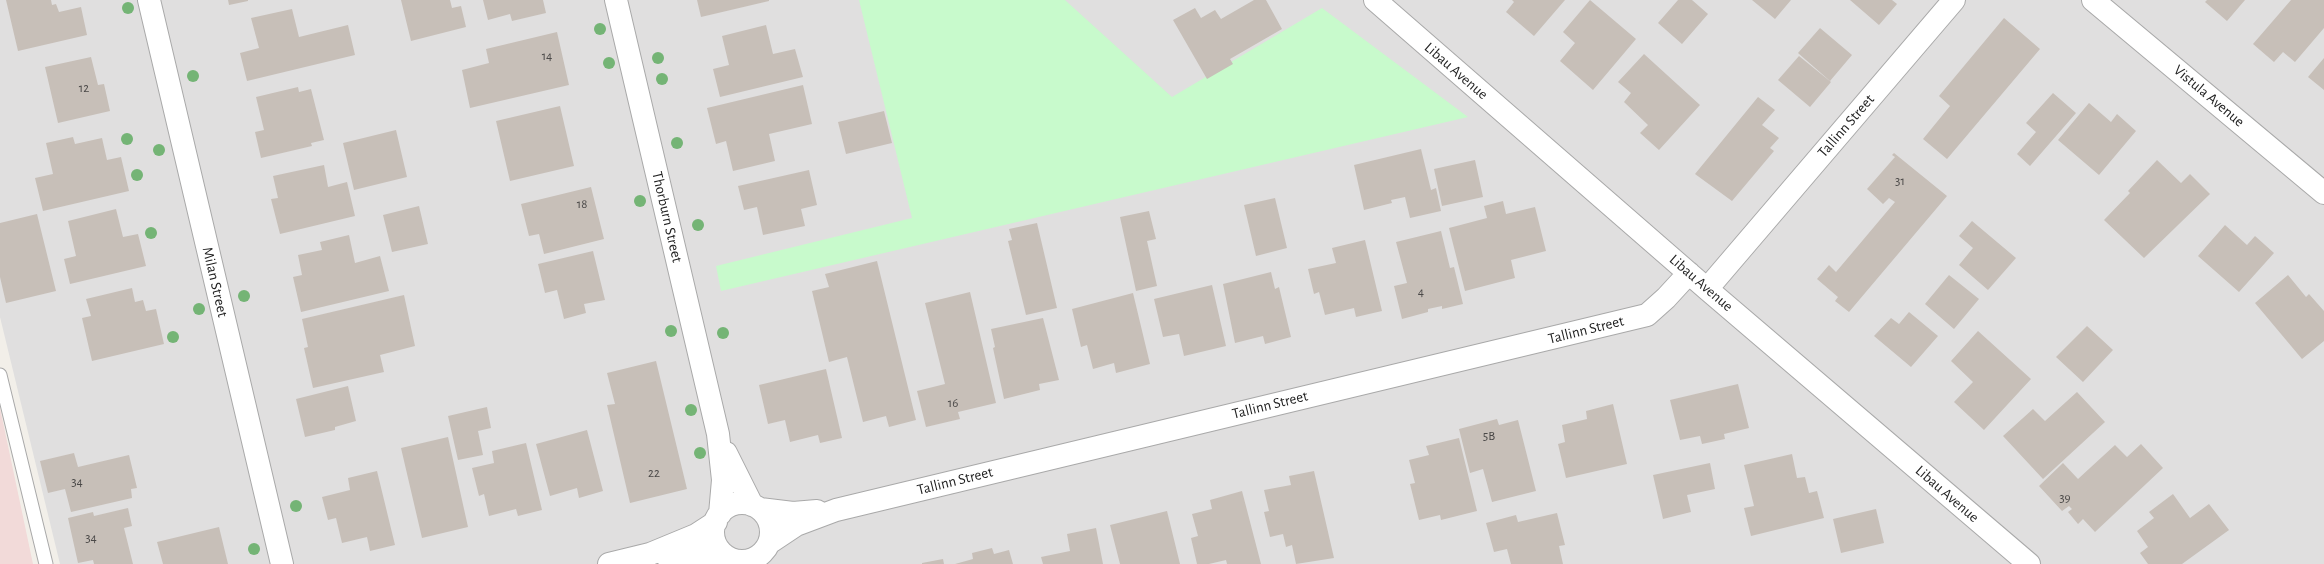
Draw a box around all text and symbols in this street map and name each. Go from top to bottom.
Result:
street label: Libau Avenue [1421,39,1491,103]
house number: 14 [542,48,552,64]
street label: Vistula Avenue [2170,61,2248,131]
house number: 12 [79,80,89,96]
street label: Tallinn Street [1814,91,1878,161]
street label: Thorburn Street [648,170,686,264]
house number: 31 [1895,173,1905,189]
house number: 18 [577,196,587,212]
street label: Milan Street [198,245,232,319]
street label: Libau Avenue [1666,251,1736,315]
house number: 4 [1418,284,1424,300]
street label: Tallinn Street [1546,312,1626,348]
street label: Tallinn Street [1230,387,1310,423]
house number: 16 [948,395,958,411]
house number: 5B [1483,428,1495,444]
street label: Libau Avenue [1912,462,1982,526]
street label: Tallinn Street [915,463,995,499]
house number: 22 [648,465,660,481]
house number: 34 [71,474,83,490]
house number: 39 [2059,490,2071,506]
house number: 34 [85,530,97,546]

